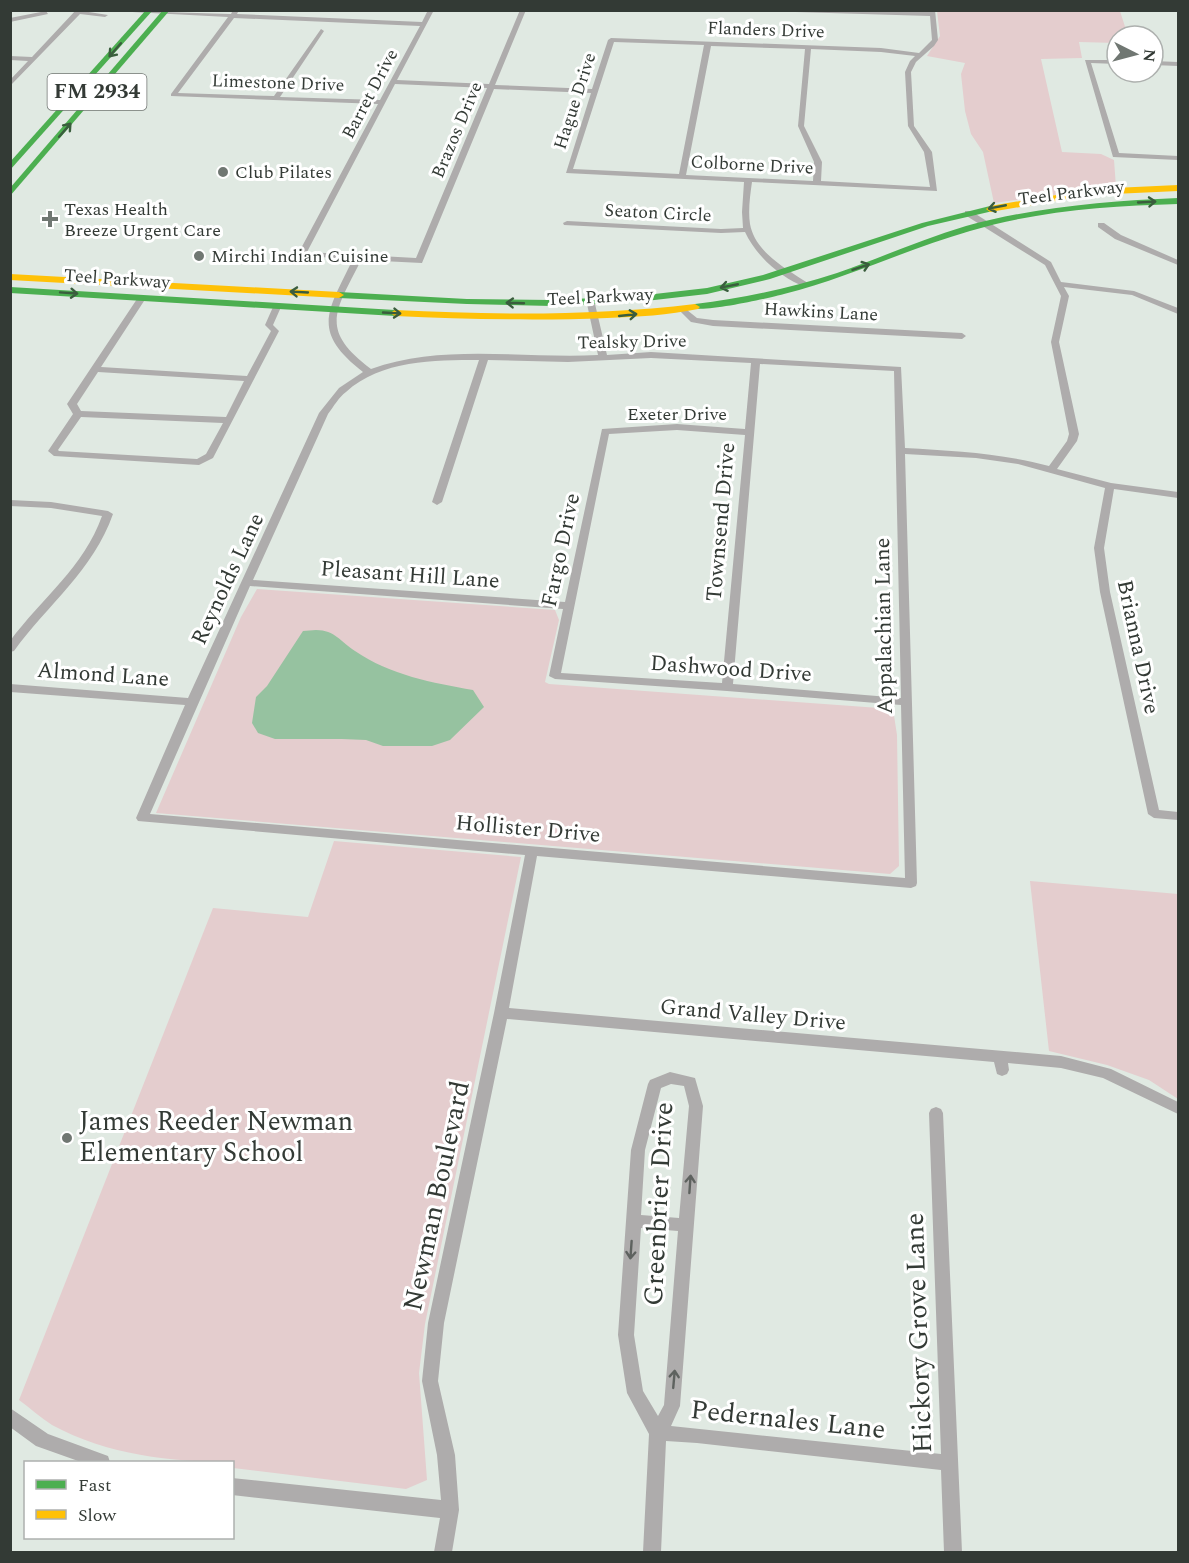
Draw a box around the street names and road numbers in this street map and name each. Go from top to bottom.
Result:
street label: Flanders Drive [707,14,825,46]
street label: Barret Drive [335,44,405,144]
street label: Hague Drive [547,49,603,153]
street label: Limestone Drive [211,67,345,99]
road number: FM 2934 [48,74,146,110]
street label: Brazos Drive [425,78,489,182]
street label: Colborne Drive [690,148,814,182]
street label: Teel Parkway [1017,173,1127,213]
street label: Seaton Circle [604,197,712,229]
street label: Teel Parkway [63,262,172,296]
street label: Teel Parkway [546,281,655,313]
street label: Hawkins Lane [763,296,879,328]
street label: Tealsky Drive [577,328,687,356]
street label: Exeter Drive [627,401,727,428]
street label: Townsend Drive [698,441,744,603]
street label: Fargo Drive [533,490,589,610]
street label: Reynolds Lane [183,508,273,650]
street label: Appalachian Lane [866,537,902,715]
street label: Pleasant Hill Lane [319,552,501,598]
street label: Brianna Drive [1108,577,1168,717]
street label: Dashwood Drive [649,647,813,691]
street label: Almond Lane [36,654,170,696]
street label: Hollister Drive [454,806,602,852]
street label: Grand Valley Drive [659,990,847,1040]
street label: Newman Boulevard [392,1077,482,1315]
street label: Greenbrier Drive [633,1101,685,1307]
street label: Hickory Grove Lane [894,1212,944,1454]
street label: Pedernales Lane [688,1389,888,1451]

